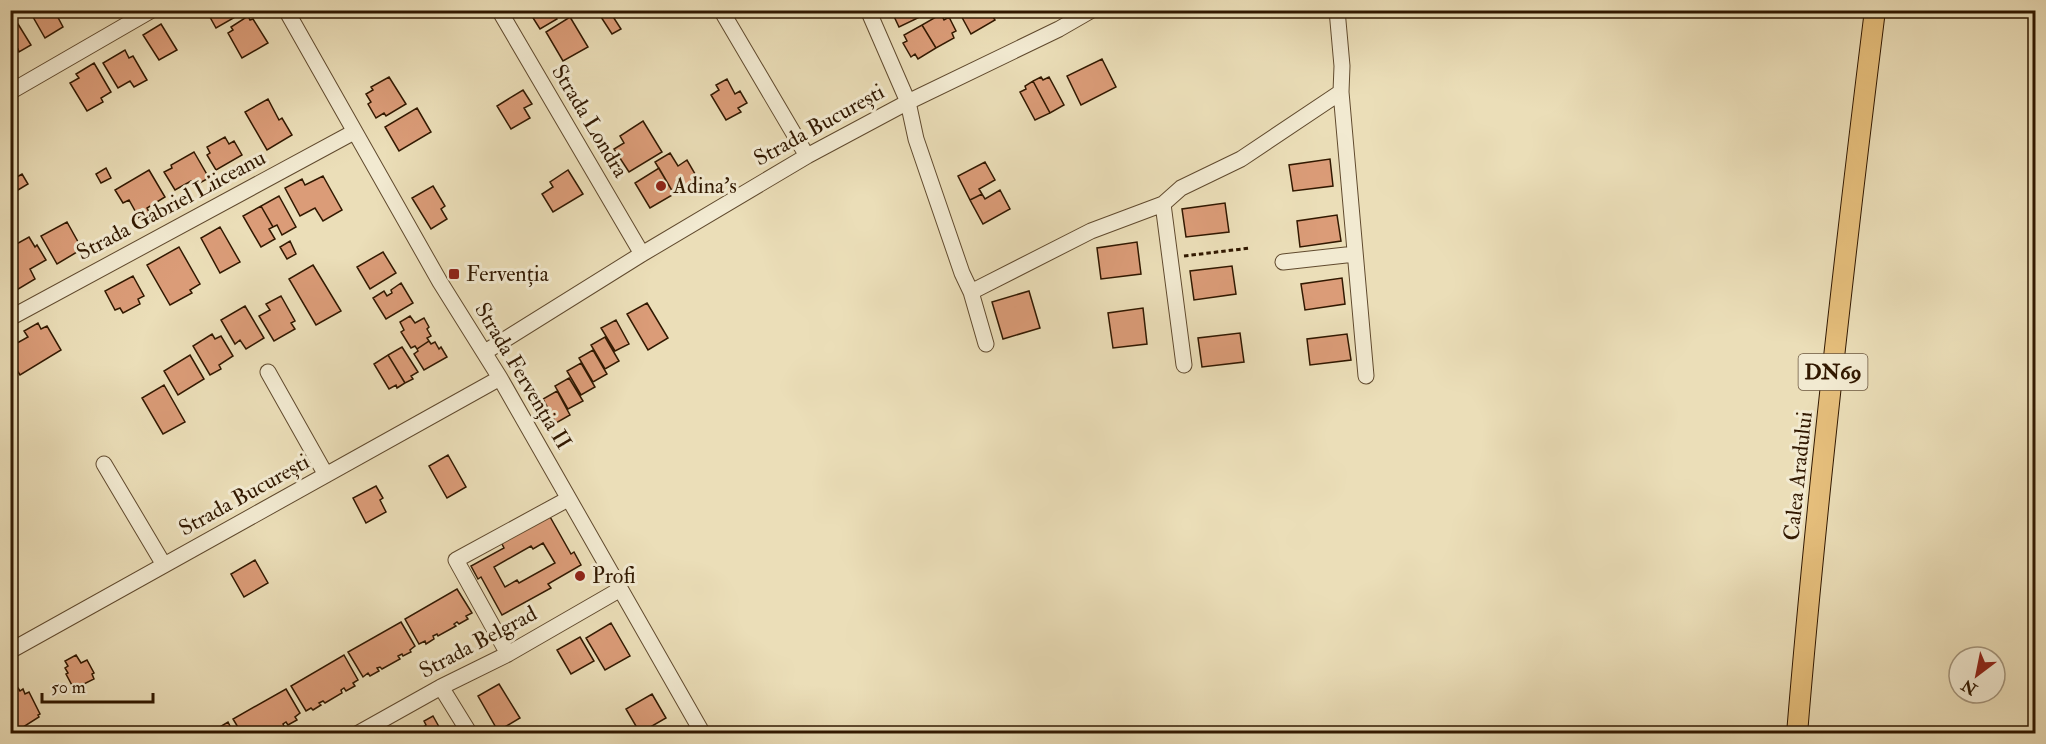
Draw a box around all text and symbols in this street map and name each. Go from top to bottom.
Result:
street label: Strada Londra [545,59,635,183]
street label: Strada București [749,78,889,172]
street label: Strada Gabriel Liiceanu [72,143,270,267]
place label: Adina's [672,172,737,200]
marker: Adina's [654,179,668,193]
place label: Fervenția [466,260,550,288]
marker: Fervenția [447,267,461,281]
street label: Strada Fervenția II [468,298,578,455]
road number: DN69 [1798,354,1868,390]
street label: Calea Aradului [1777,410,1819,542]
street label: Strada București [174,448,314,542]
place label: Profi [592,562,636,590]
marker: Profi [573,569,587,583]
street label: Strada Belgrad [414,599,542,685]
north arrow [1947,645,2007,705]
scale bar [42,666,153,704]
text: N [1958,674,1982,700]
text: 50 m [51,676,86,699]

